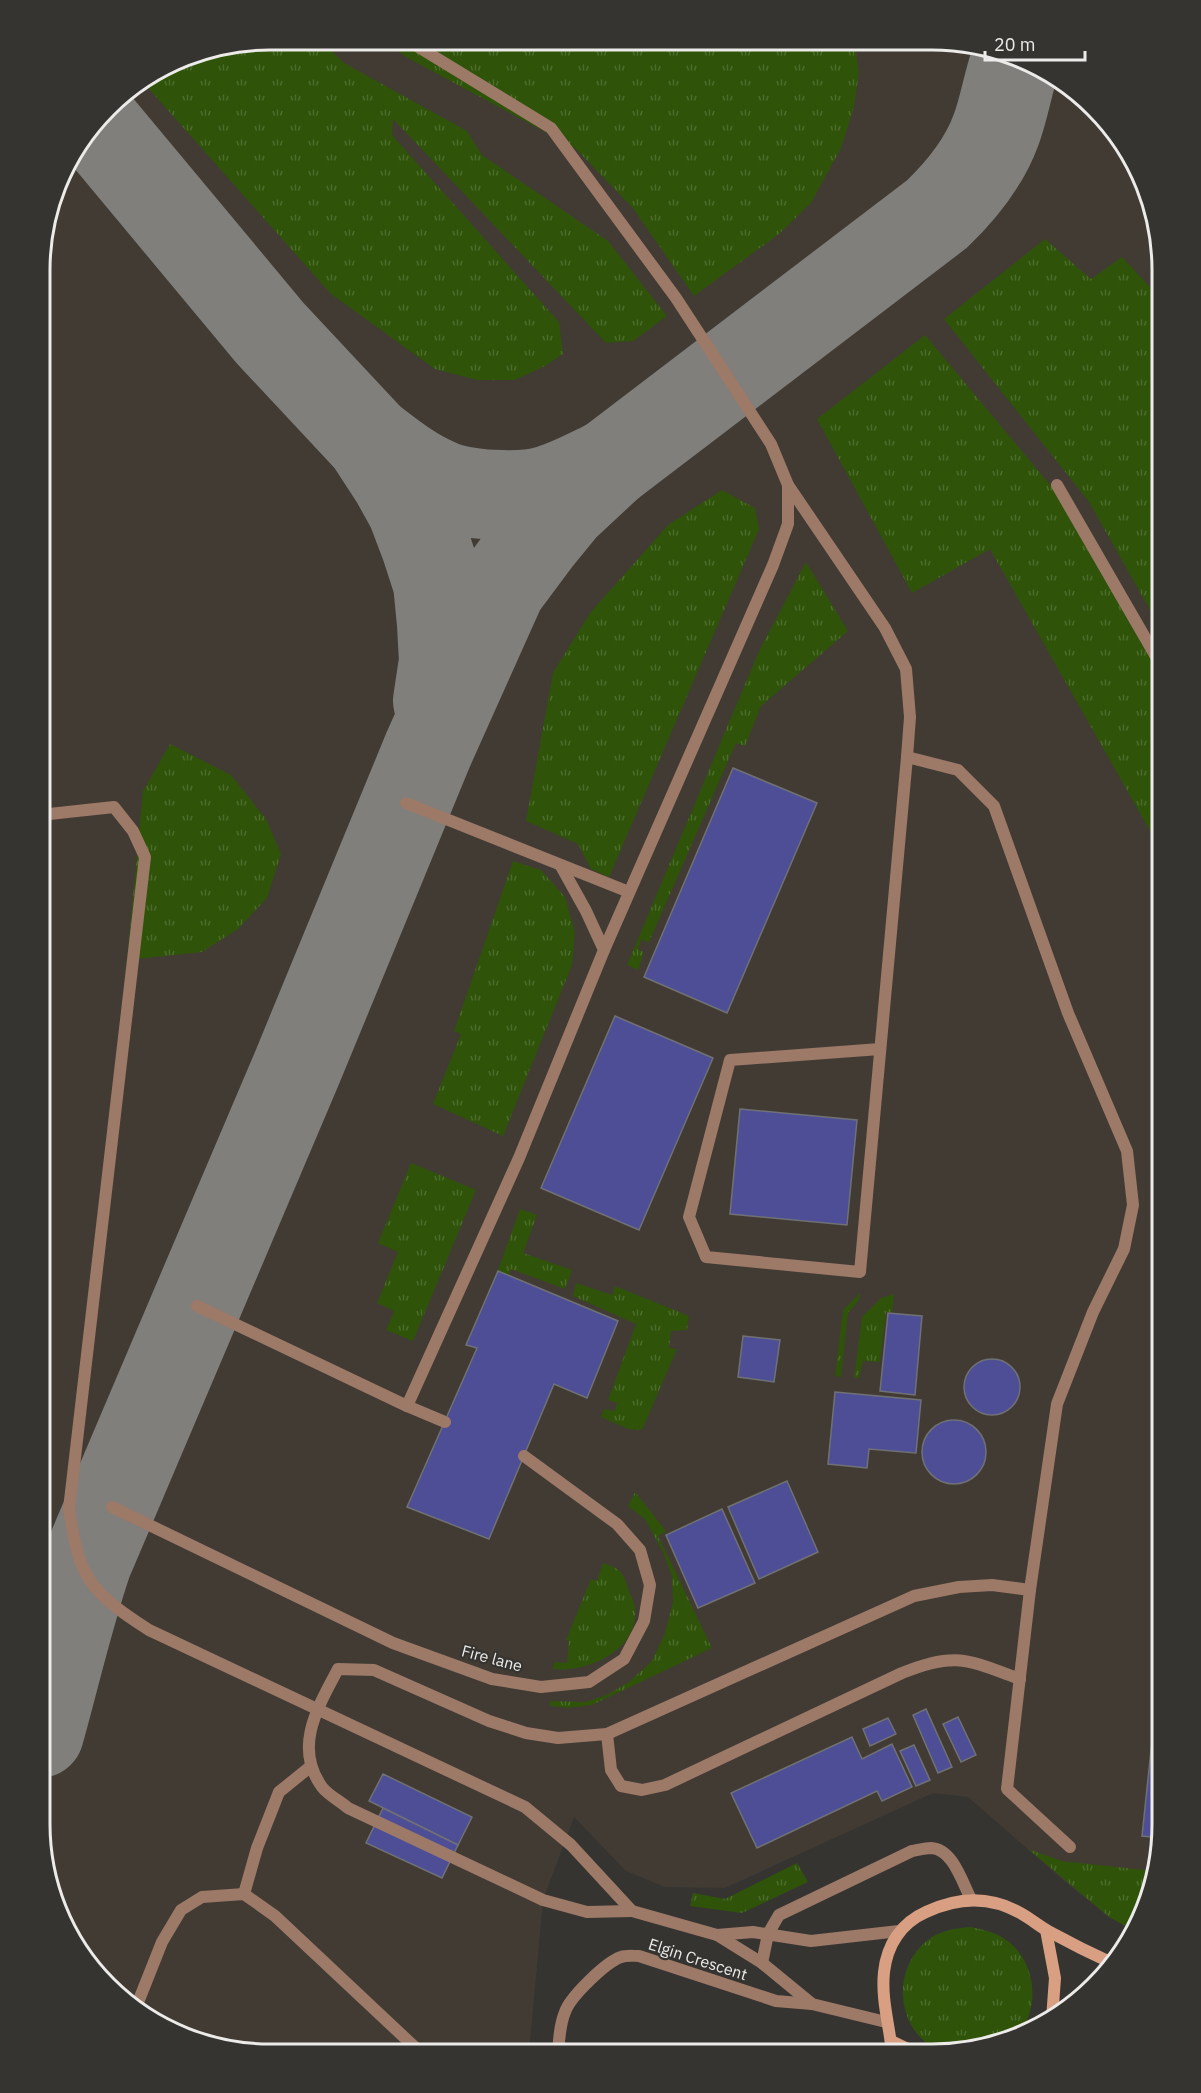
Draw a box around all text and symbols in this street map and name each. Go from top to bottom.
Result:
scale bar [985,24,1086,62]
text: 20 m [994,33,1036,56]
street label: Fire lane [459,1640,525,1676]
street label: Elgin Crescent [646,1934,750,1984]

